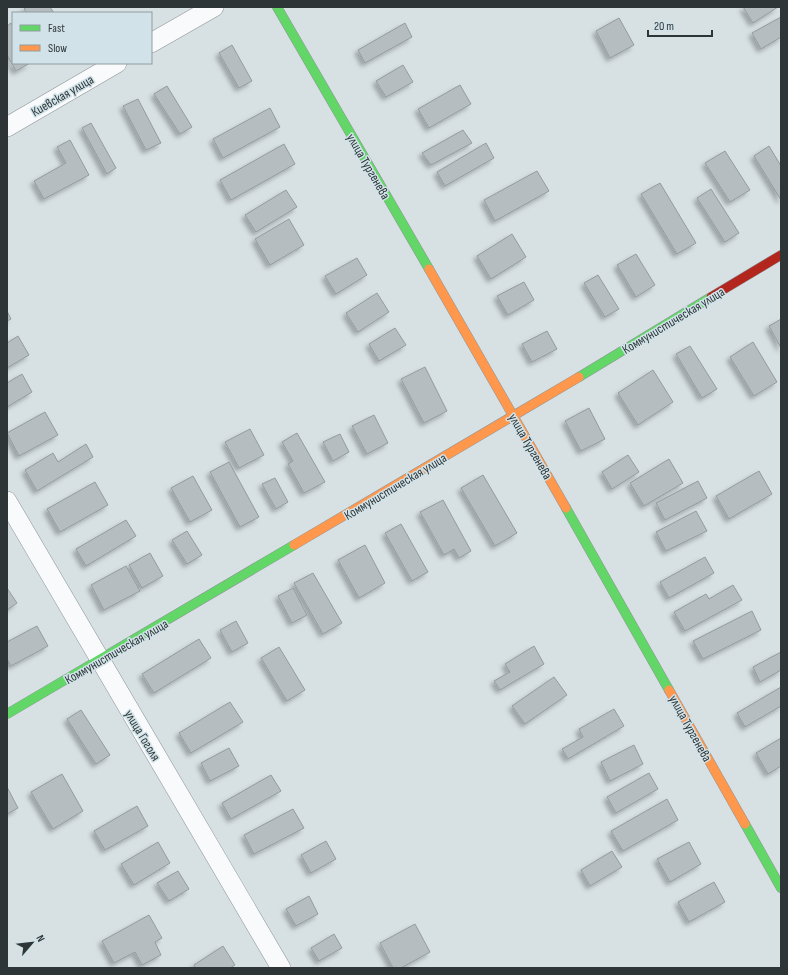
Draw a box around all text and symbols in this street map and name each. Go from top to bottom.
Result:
legend [12,12,152,64]
scale bar [648,12,712,38]
text: 20 m [654,19,674,34]
text: Fast [48,21,65,36]
text: Slow [48,41,67,56]
street label: Киевская улица [28,72,97,120]
street label: улица Тургенева [343,131,393,202]
street label: Коммунистическая улица [619,284,728,358]
street label: улица Тургенева [505,411,555,482]
street label: Коммунистическая улица [341,450,450,524]
street label: Коммунистическая улица [62,616,171,688]
street label: улица Тургенева [665,692,715,764]
street label: улица Гоголя [121,707,164,764]
north arrow [12,923,52,963]
text: N [33,933,48,944]

